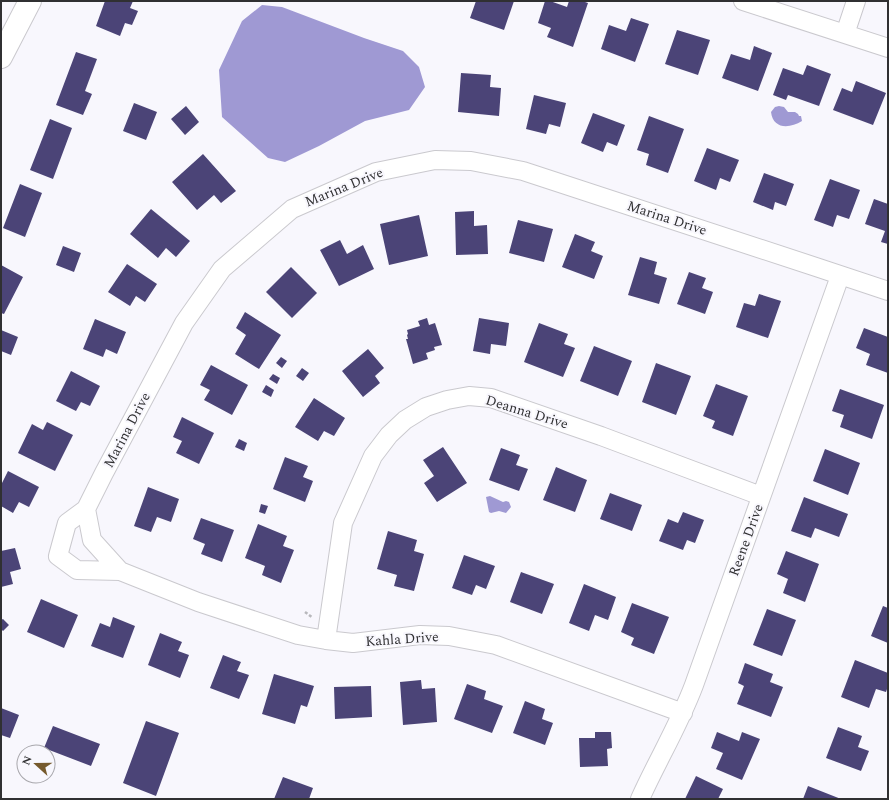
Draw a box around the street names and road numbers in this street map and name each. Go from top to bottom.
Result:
street label: Marina Drive [302,162,387,212]
street label: Marina Drive [624,195,710,241]
street label: Marina Drive [98,388,156,472]
street label: Deanna Drive [483,389,571,435]
street label: Reene Drive [723,501,769,579]
street label: Kahla Drive [365,626,440,652]

